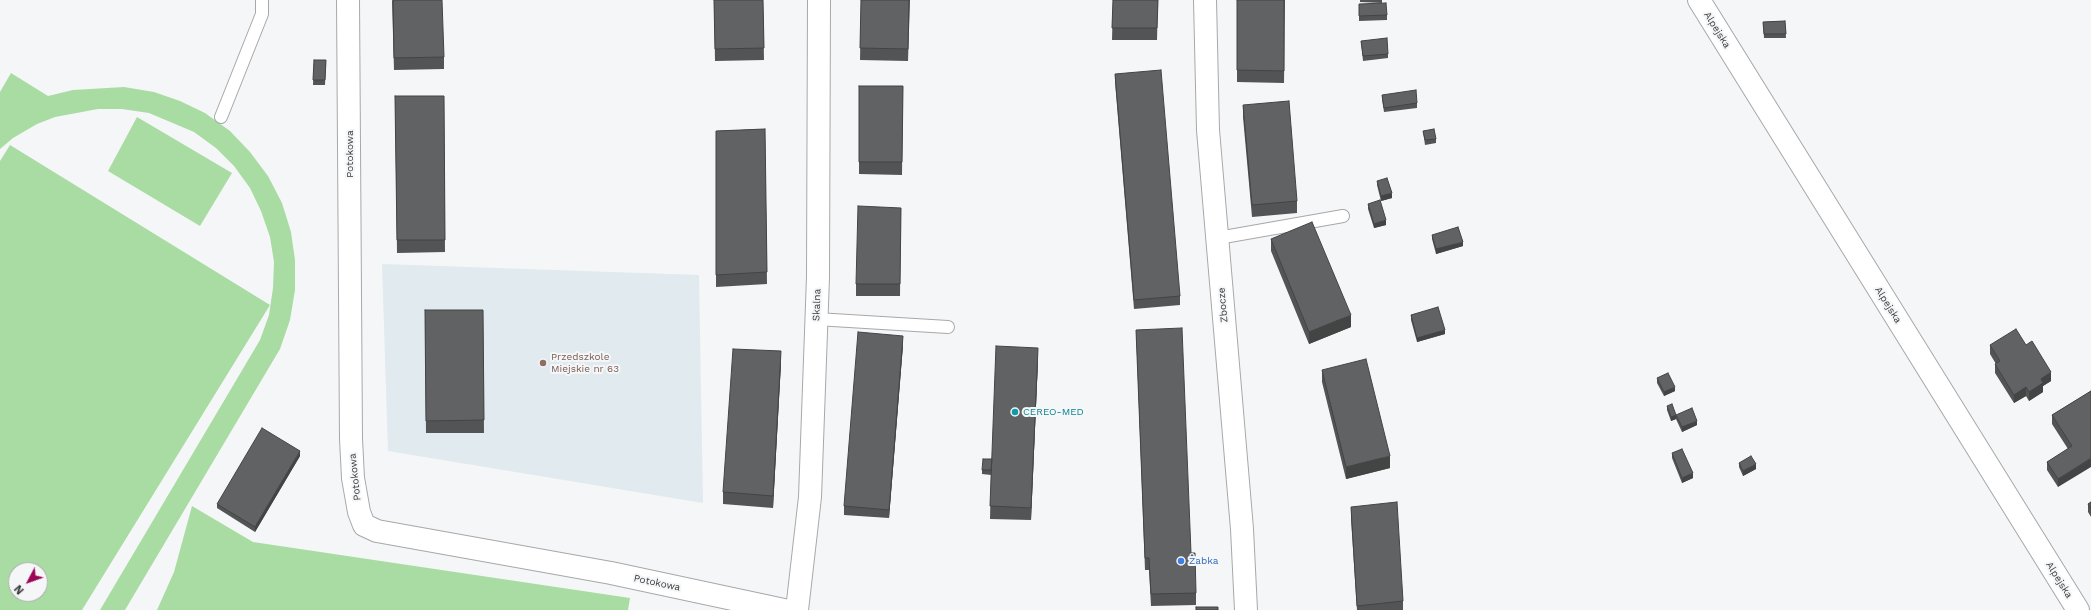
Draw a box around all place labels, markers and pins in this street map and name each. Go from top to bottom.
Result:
place label: Przedszkole Miejskie nr 63 [551,351,619,374]
marker: Przedszkole Miejskie nr 63 [538,358,548,368]
place label: CEREO-MED [1023,406,1084,418]
marker: CEREO-MED [1010,407,1020,417]
place label: Żabka [1189,555,1218,567]
marker: Żabka [1176,556,1186,566]

